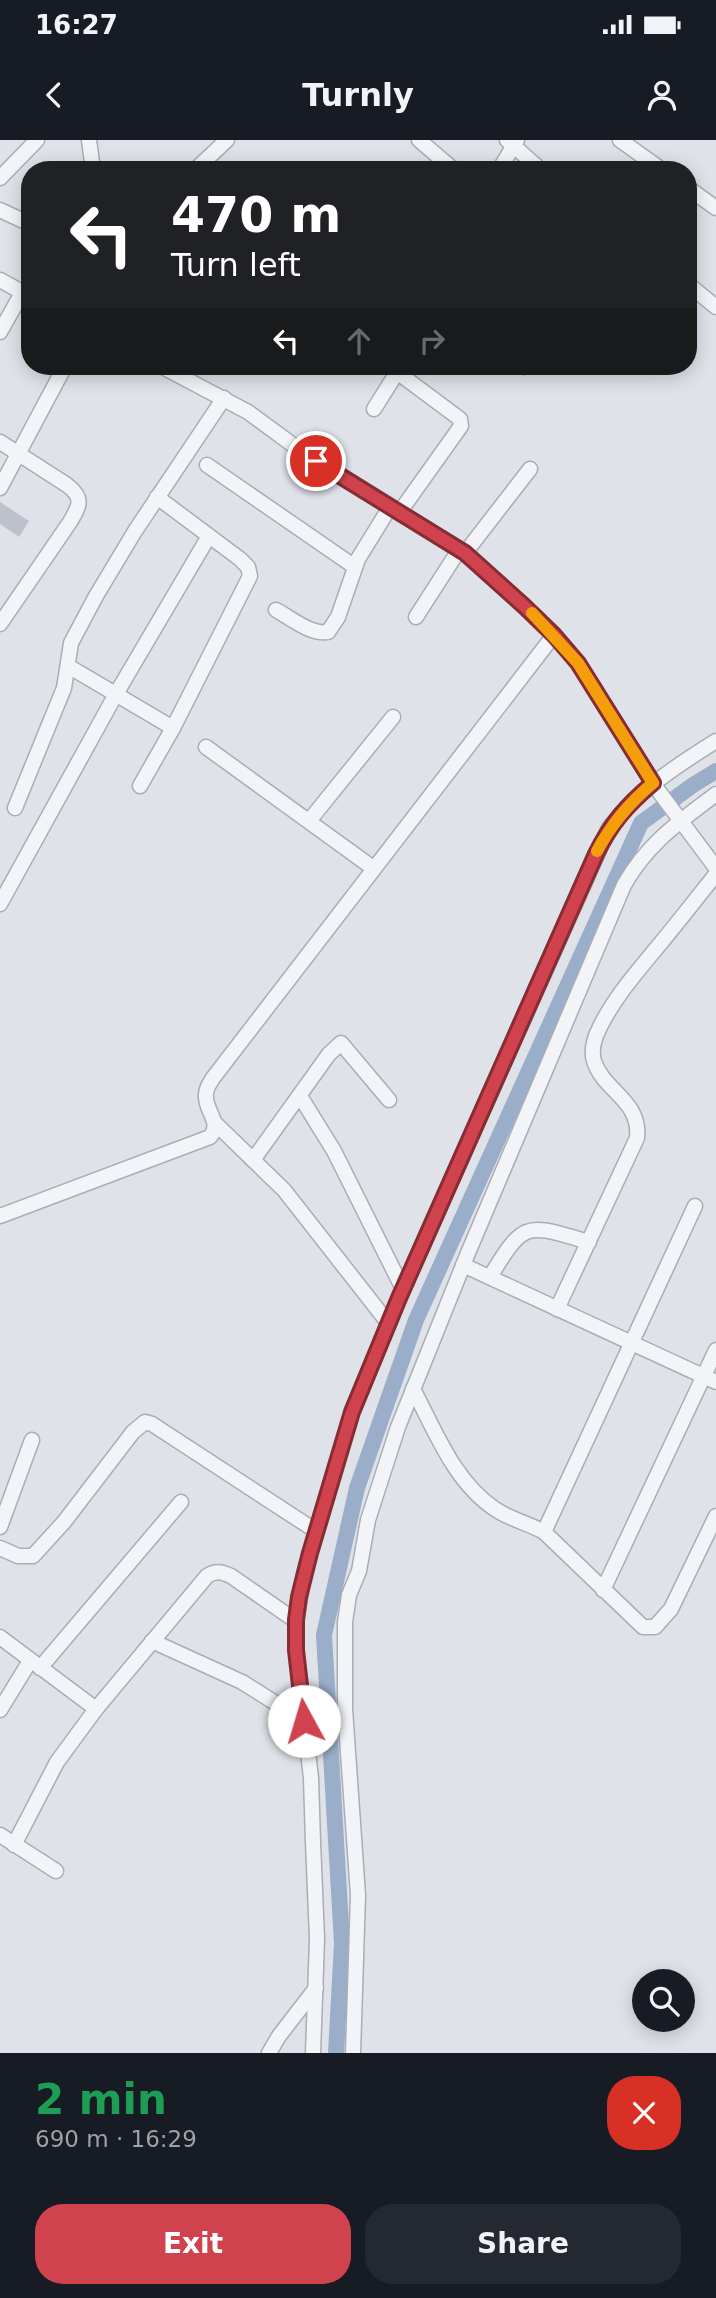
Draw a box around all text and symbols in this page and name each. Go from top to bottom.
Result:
text: 16:27 [35,10,118,40]
icon: back [35,76,73,114]
text: Turnly [302,76,414,114]
icon: person [643,76,681,114]
text: 470 m [171,187,341,244]
icon: left [56,189,147,280]
text: Turn left [171,246,301,284]
icon: left [267,322,305,360]
icon: ahead [340,322,378,360]
icon: right [413,322,451,360]
pin [286,431,346,491]
icon: arrive [297,442,335,480]
position arrow [267,1684,341,1758]
map controls [632,1969,695,2032]
button: search [632,1969,695,2032]
text: 2 min [35,2075,167,2124]
button: close [607,2076,681,2150]
text: 690 m · 16:29 [35,2126,197,2152]
button: Exit [35,2204,351,2284]
button: Share [365,2204,681,2284]

